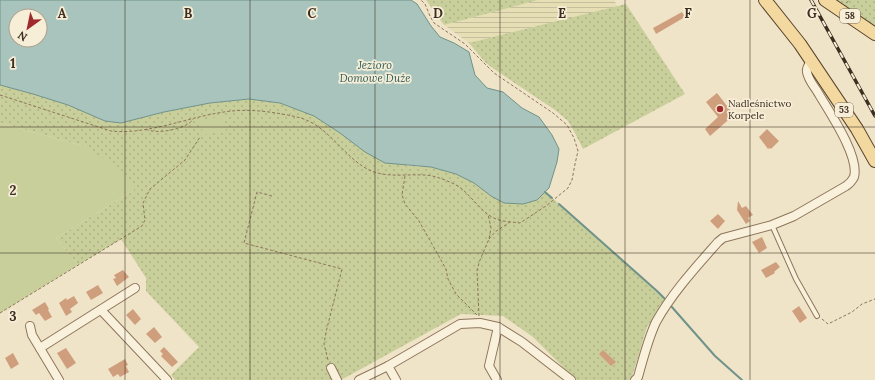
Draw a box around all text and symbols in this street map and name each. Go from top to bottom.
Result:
text: A [58,5,67,22]
text: B [184,5,193,22]
text: C [308,5,317,22]
text: D [433,5,443,22]
text: E [558,5,566,22]
text: F [684,5,692,22]
text: G [807,5,817,22]
north arrow [8,8,48,48]
road number: 58 [840,9,860,23]
text: N [15,28,30,45]
text: 1 [10,55,16,72]
water label: Jezioro Domowe Duże [339,58,411,85]
place label: Nadleśnictwo Korpele [728,97,792,122]
road number: 53 [835,103,853,117]
marker: Nadleśnictwo Korpele [715,104,725,114]
text: 2 [10,182,17,199]
text: 3 [9,308,17,325]

